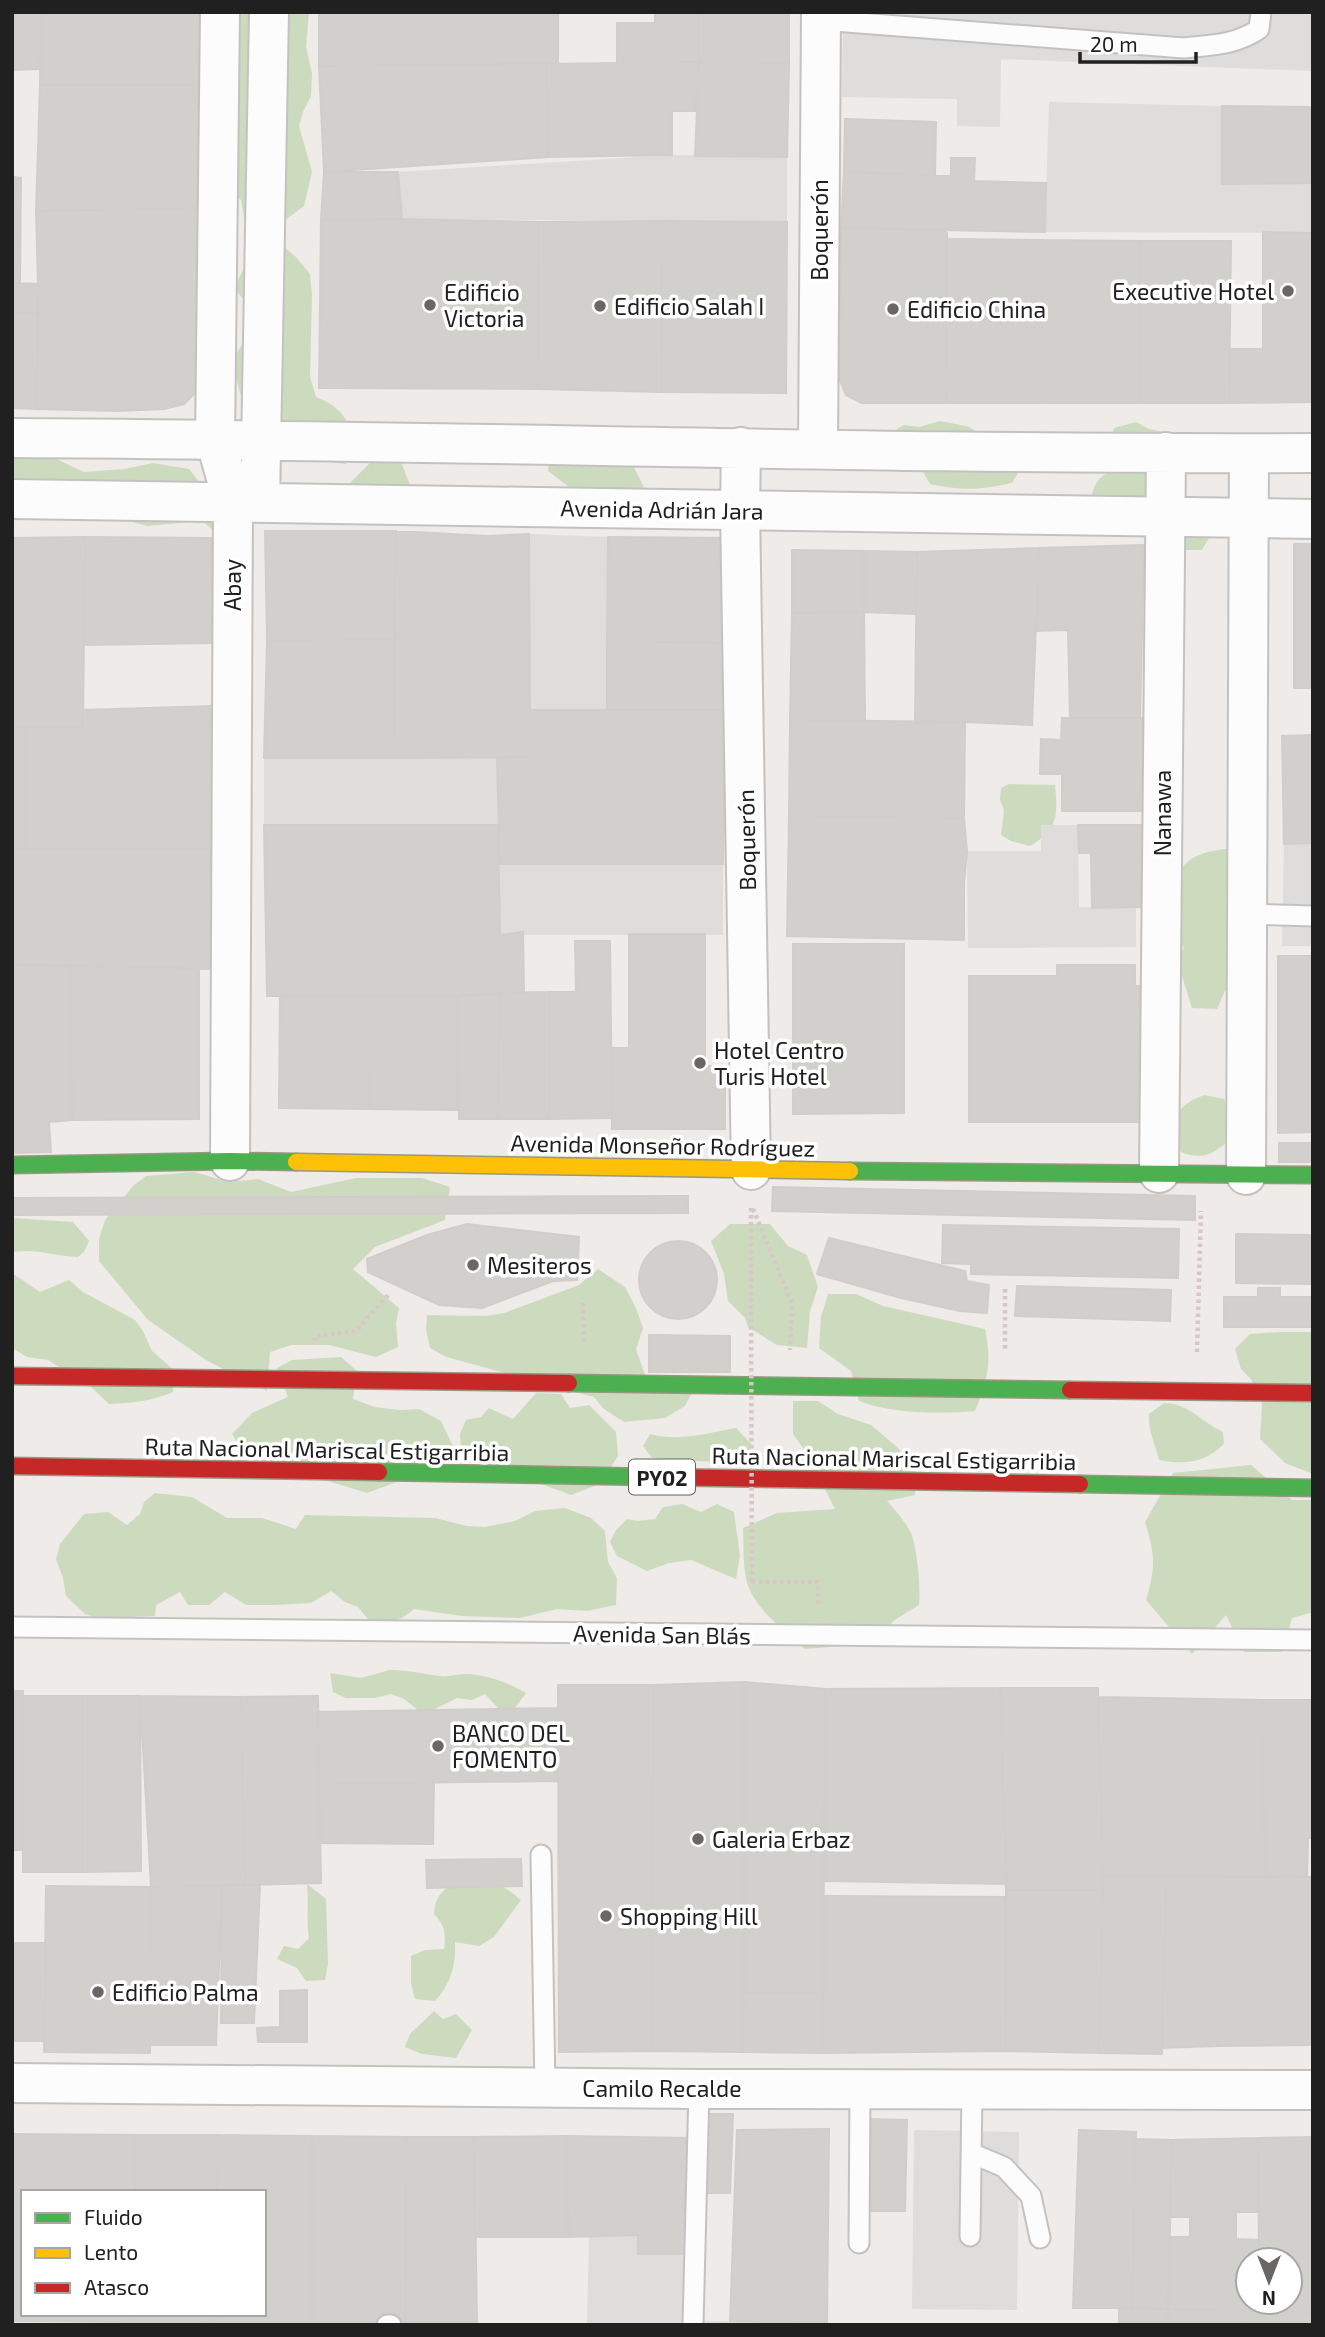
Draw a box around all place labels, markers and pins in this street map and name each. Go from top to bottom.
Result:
place label: Executive Hotel [1112,277,1274,305]
place label: Edificio Victoria [444,278,524,332]
marker: Executive Hotel [1280,283,1296,299]
place label: Edificio Salah I [614,292,764,320]
place label: Edificio China [907,295,1046,323]
marker: Edificio Victoria [422,297,438,313]
marker: Edificio Salah I [592,298,608,314]
marker: Edificio China [885,301,901,317]
place label: Hotel Centro Turis Hotel [714,1036,844,1090]
marker: Hotel Centro Turis Hotel [692,1055,708,1071]
place label: Mesiteros [487,1251,592,1279]
marker: Mesiteros [465,1257,481,1273]
place label: BANCO DEL FOMENTO [452,1719,570,1773]
marker: BANCO DEL FOMENTO [430,1738,446,1754]
place label: Galeria Erbaz [712,1825,851,1853]
marker: Galeria Erbaz [690,1831,706,1847]
place label: Shopping Hill [620,1902,758,1930]
marker: Shopping Hill [598,1908,614,1924]
place label: Edificio Palma [112,1978,259,2006]
marker: Edificio Palma [90,1984,106,2000]

